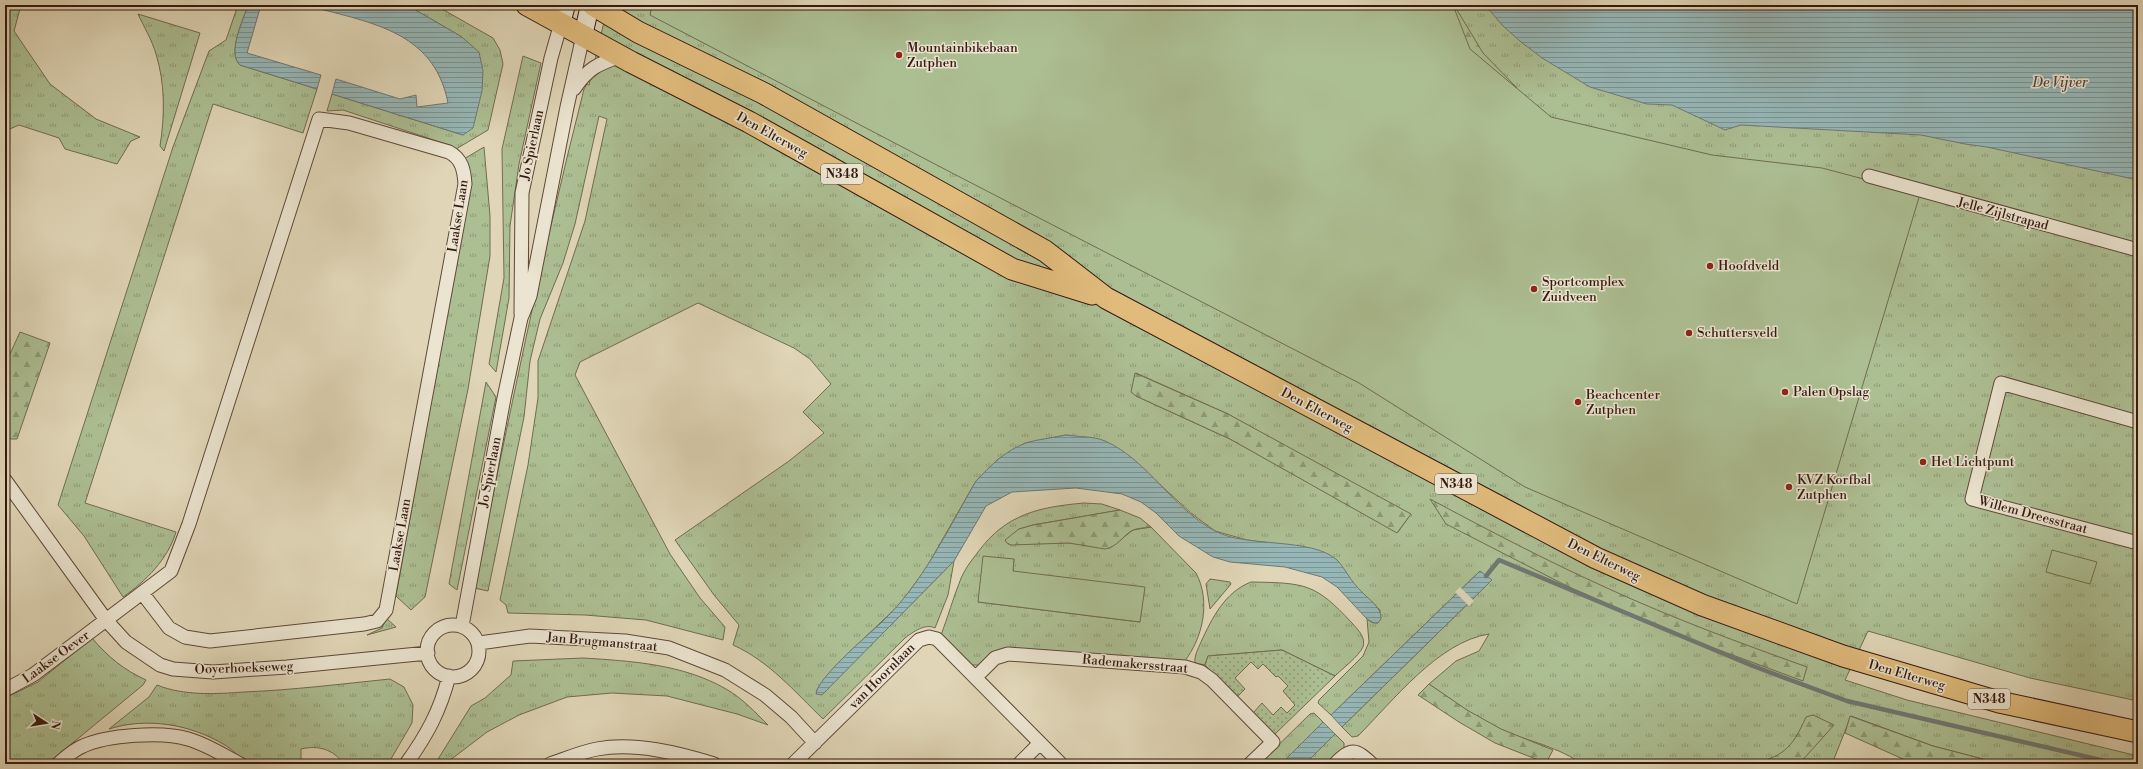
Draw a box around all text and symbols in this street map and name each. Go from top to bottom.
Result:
place label: Mountainbikebaan Zutphen [907,40,1018,71]
marker: Mountainbikebaan Zutphen [894,50,904,60]
water label: De Vijver [2031,74,2089,92]
street label: Jo Spierlaan [517,108,547,183]
street label: Den Elterweg [733,109,811,161]
road number: N348 [821,164,863,184]
street label: Laakse Laan [444,178,472,254]
street label: Jelle Zijlstrapad [1955,194,2051,234]
place label: Hoofdveld [1718,258,1780,274]
marker: Hoofdveld [1705,261,1715,271]
place label: Sportcomplex Zuidveen [1542,274,1625,305]
marker: Sportcomplex Zuidveen [1529,284,1539,294]
place label: Schuttersveld [1697,325,1778,341]
marker: Schuttersveld [1684,328,1694,338]
street label: Den Elterweg [1278,384,1356,436]
place label: Palen Opslag [1793,384,1869,400]
place label: Beachcenter Zutphen [1585,387,1660,418]
marker: Palen Opslag [1780,387,1790,397]
marker: Beachcenter Zutphen [1573,397,1583,407]
street label: Jo Spierlaan [475,435,505,510]
place label: Het Lichtpunt [1931,454,2015,470]
marker: Het Lichtpunt [1918,457,1928,467]
place label: KVZ Korfbal Zutphen [1797,472,1871,503]
road number: N348 [1435,474,1477,494]
marker: KVZ Korfbal Zutphen [1784,482,1794,492]
street label: Willem Dreesstraat [1976,493,2090,537]
street label: Laakse Laan [386,497,414,573]
street label: Den Elterweg [1565,535,1643,585]
street label: Laakse Oever [19,627,93,687]
street label: Jan Brugmanstraat [545,629,658,655]
street label: van Hoornlaan [845,639,919,713]
street label: Rademakersstraat [1081,651,1189,677]
street label: Den Elterweg [1867,656,1948,694]
street label: Ooyerhoekseweg [194,658,294,678]
road number: N348 [1968,689,2010,709]
north arrow [26,703,66,743]
text: N [47,719,63,731]

